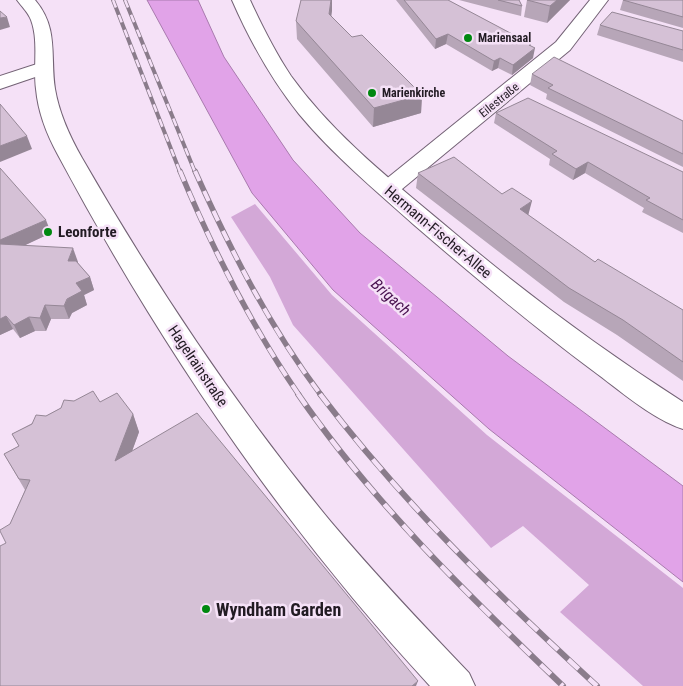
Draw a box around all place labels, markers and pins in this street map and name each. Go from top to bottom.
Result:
place label: Mariensaal [478,31,531,45]
marker: Mariensaal [462,32,474,44]
place label: Marienkirche [382,86,445,100]
marker: Marienkirche [366,87,378,99]
place label: Leonforte [58,223,117,241]
marker: Leonforte [42,226,54,238]
place label: Wyndham Garden [216,599,341,620]
marker: Wyndham Garden [200,603,212,615]

